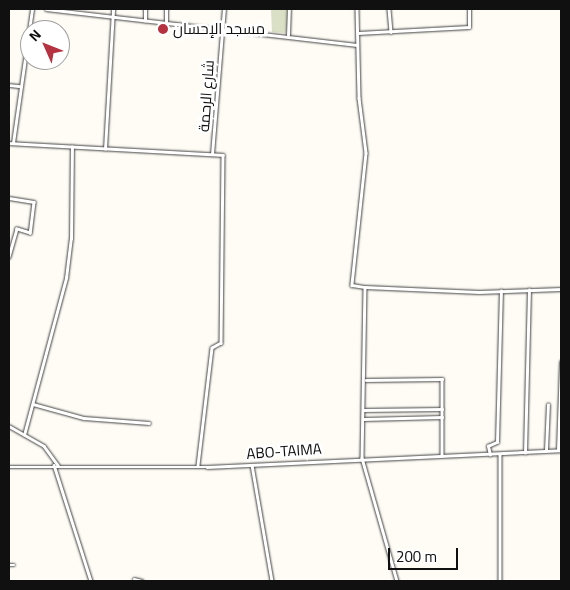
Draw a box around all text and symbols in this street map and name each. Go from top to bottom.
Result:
north arrow [20,20,70,70]
place label: مسجد الإحسان [173,20,265,38]
text: N [22,23,48,48]
marker: مسجد الإحسان [157,23,169,35]
street label: شارع الرحمة [195,59,217,133]
street label: ABO-TAIMA [246,439,322,463]
scale bar [390,538,460,570]
text: 200 m [396,542,437,571]

